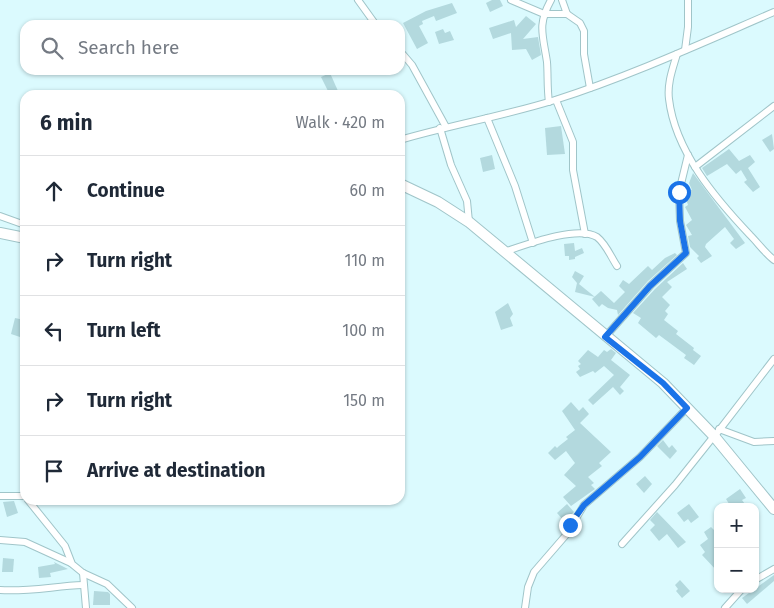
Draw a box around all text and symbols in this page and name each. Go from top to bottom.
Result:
search box [20,20,405,75]
icon: search [38,34,66,62]
text: Search here [78,36,179,59]
text: 6 min [40,110,93,136]
text: Walk · 420 m [296,113,385,132]
icon: ahead [40,177,68,205]
text: Continue [87,179,165,202]
text: 60 m [350,181,385,200]
route start [668,181,691,204]
icon: right [40,247,68,275]
text: Turn right [87,249,172,272]
text: 110 m [344,251,385,270]
icon: left [40,317,68,345]
text: Turn left [87,319,161,342]
text: 100 m [342,321,385,340]
icon: right [40,387,68,415]
text: Turn right [87,389,172,412]
text: 150 m [343,391,385,410]
icon: arrive [40,457,68,485]
text: Arrive at destination [87,459,266,482]
map controls [714,503,759,593]
button: + [714,503,759,548]
route end [559,514,582,537]
button: − [714,548,759,593]

